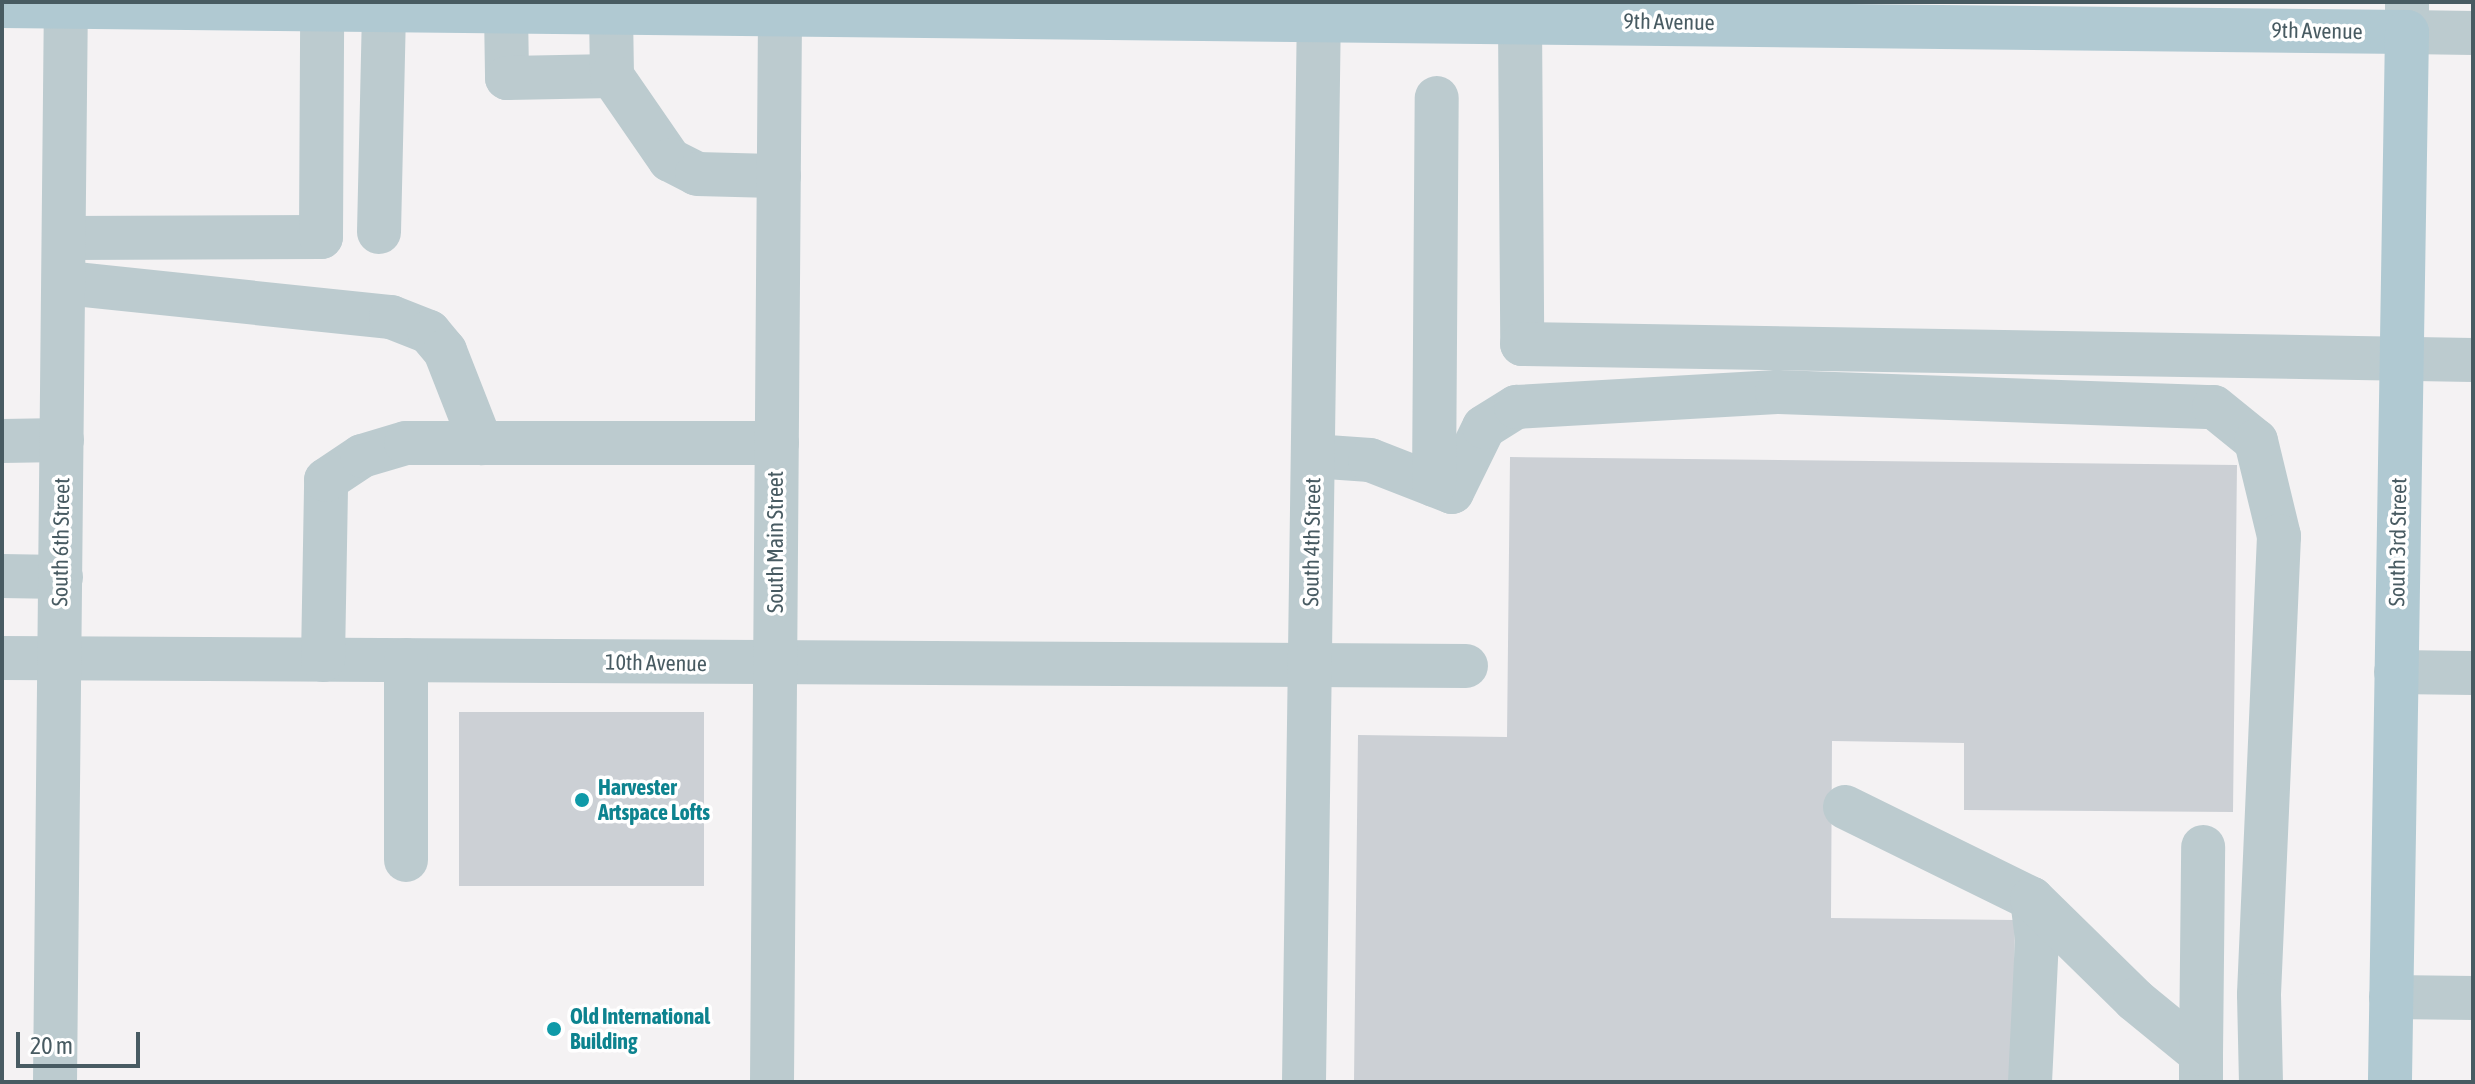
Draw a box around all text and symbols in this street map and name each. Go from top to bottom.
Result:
street label: 9th Avenue [1623,8,1715,36]
street label: 9th Avenue [2271,17,2363,45]
street label: South Main Street [763,471,789,613]
street label: South 6th Street [47,477,75,607]
street label: South 4th Street [1298,477,1326,607]
street label: South 3rd Street [2384,477,2412,607]
street label: 10th Avenue [605,649,707,677]
place label: Harvester Artspace Lofts [598,774,710,826]
marker: Harvester Artspace Lofts [573,791,591,809]
place label: Old International Building [570,1003,710,1054]
scale bar [20,1016,144,1066]
marker: Old International Building [545,1020,563,1038]
text: 20 m [30,1032,73,1059]

